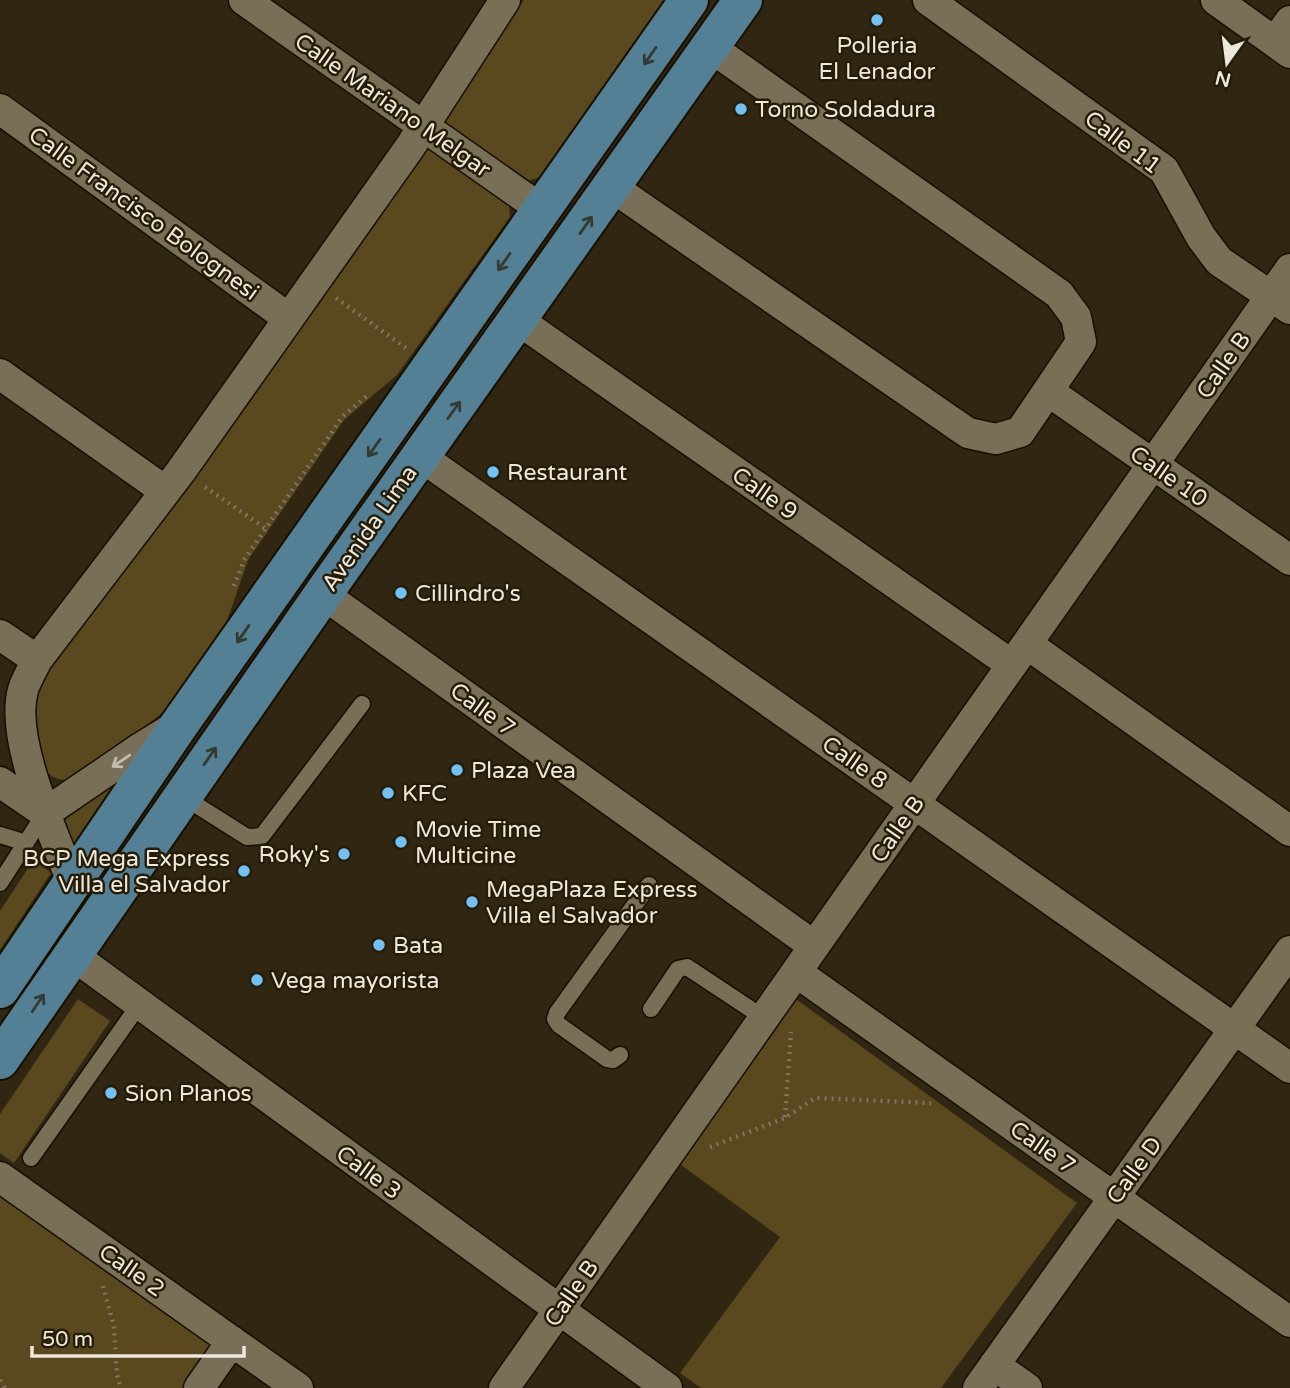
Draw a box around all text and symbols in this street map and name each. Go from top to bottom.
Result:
marker: Polleria El Lenador [869,12,885,28]
street label: Calle Mariano Melgar [289,28,496,184]
north arrow [1192,28,1262,98]
place label: Polleria El Lenador [819,32,936,86]
one-way arrow [642,46,657,65]
text: N [1213,66,1233,91]
place label: Torno Soldadura [755,96,936,124]
marker: Torno Soldadura [733,101,749,117]
street label: Calle 11 [1079,105,1166,181]
street label: Calle Francisco Bolognesi [23,121,264,307]
one-way arrow [579,216,593,235]
one-way arrow [497,252,511,271]
street label: Calle B [1191,327,1257,404]
one-way arrow [446,401,461,420]
one-way arrow [367,438,381,457]
street label: Calle 10 [1124,440,1213,514]
place label: Restaurant [507,459,627,487]
street label: Avenida Lima [316,460,424,597]
street label: Calle 9 [726,461,803,526]
marker: Restaurant [485,464,501,480]
place label: Cillindro's [415,580,521,608]
marker: Cillindro's [393,585,409,601]
one-way arrow [236,624,250,643]
street label: Calle 7 [444,677,520,743]
street label: Calle 8 [816,730,893,795]
one-way arrow [203,747,217,766]
one-way arrow [112,754,131,768]
place label: Plaza Vea [471,757,576,785]
marker: Plaza Vea [449,762,465,778]
place label: KFC [402,780,447,808]
marker: KFC [380,785,396,801]
street label: Calle B [865,791,931,868]
place label: Movie Time Multicine [415,816,541,870]
marker: Movie Time Multicine [393,834,409,850]
place label: Roky's [259,841,330,869]
place label: BCP Mega Express Villa el Salvador [23,845,230,899]
marker: Roky's [336,846,352,862]
marker: BCP Mega Express Villa el Salvador [236,863,252,879]
place label: MegaPlaza Express Villa el Salvador [486,876,698,930]
marker: MegaPlaza Express Villa el Salvador [464,894,480,910]
place label: Bata [393,932,443,960]
marker: Bata [371,937,387,953]
place label: Vega mayorista [271,967,439,995]
marker: Vega mayorista [249,972,265,988]
one-way arrow [31,994,45,1014]
place label: Sion Planos [125,1080,252,1108]
marker: Sion Planos [103,1085,119,1101]
street label: Calle 7 [1004,1115,1081,1180]
street label: Calle D [1101,1131,1169,1210]
street label: Calle 3 [330,1140,406,1206]
street label: Calle 2 [93,1238,170,1303]
street label: Calle B [539,1255,605,1332]
scale bar [32,1314,243,1358]
text: 50 m [42,1327,93,1352]

